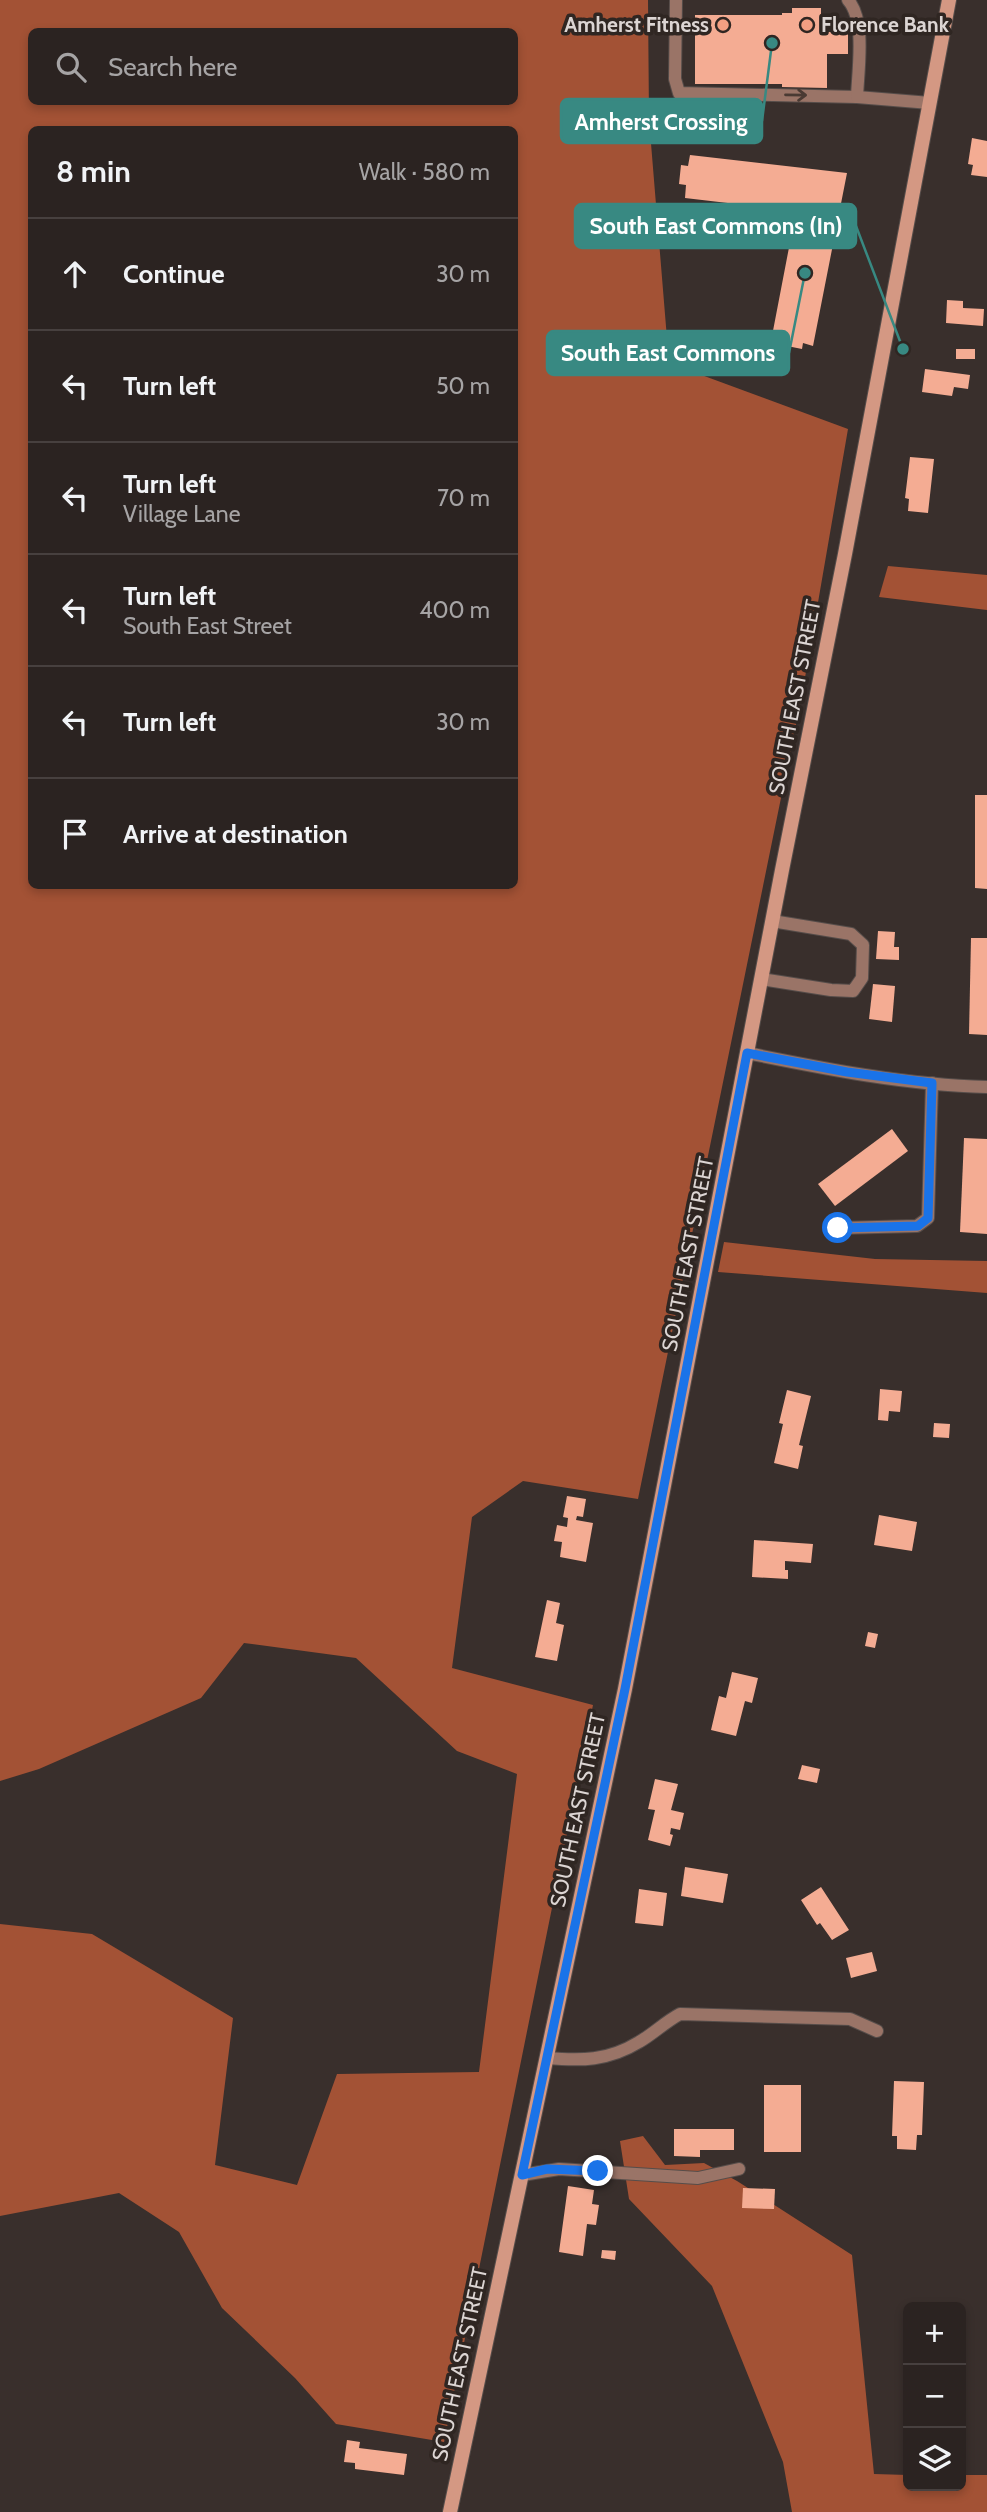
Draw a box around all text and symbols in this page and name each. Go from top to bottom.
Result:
place label: Amherst Fitness [564,12,709,37]
place label: Florence Bank [821,12,950,37]
marker: Amherst Fitness [715,17,731,33]
marker: Florence Bank [799,17,815,33]
search box [28,28,518,105]
icon: search [52,48,90,86]
text: Search here [108,51,237,83]
one-way arrow [784,89,807,102]
callout: Amherst Crossing [561,99,762,143]
text: Amherst Crossing [575,108,748,136]
text: 8 min [56,153,131,190]
text: Walk · 580 m [359,158,490,186]
callout: South East Commons (In) [575,204,856,248]
text: South East Commons (In) [589,212,843,240]
icon: ahead [56,255,94,293]
text: Continue [123,258,225,290]
text: 30 m [436,260,490,288]
callout: South East Commons [547,331,789,375]
text: South East Commons [561,339,776,367]
icon: left [56,367,94,405]
text: Turn left [123,370,216,402]
text: 50 m [436,372,490,400]
text: Turn left [123,468,216,500]
icon: left [56,479,94,517]
text: 70 m [437,484,490,512]
text: Village Lane [123,500,240,528]
text: Turn left [123,580,216,612]
icon: left [56,591,94,629]
text: 400 m [419,596,490,624]
street label: SOUTH EAST STREET [763,597,826,796]
text: South East Street [123,612,292,640]
icon: left [56,703,94,741]
text: Turn left [123,706,216,738]
text: 30 m [436,708,490,736]
icon: arrive [56,815,94,853]
text: Arrive at destination [123,818,348,850]
street label: SOUTH EAST STREET [656,1154,719,1353]
route start [822,1212,853,1243]
street label: SOUTH EAST STREET [545,1711,610,1909]
route end [582,2155,613,2186]
street label: SOUTH EAST STREET [427,2265,492,2463]
map controls [903,2302,966,2491]
button: + [903,2302,966,2365]
button: − [903,2365,966,2428]
button: layers [903,2428,966,2491]

